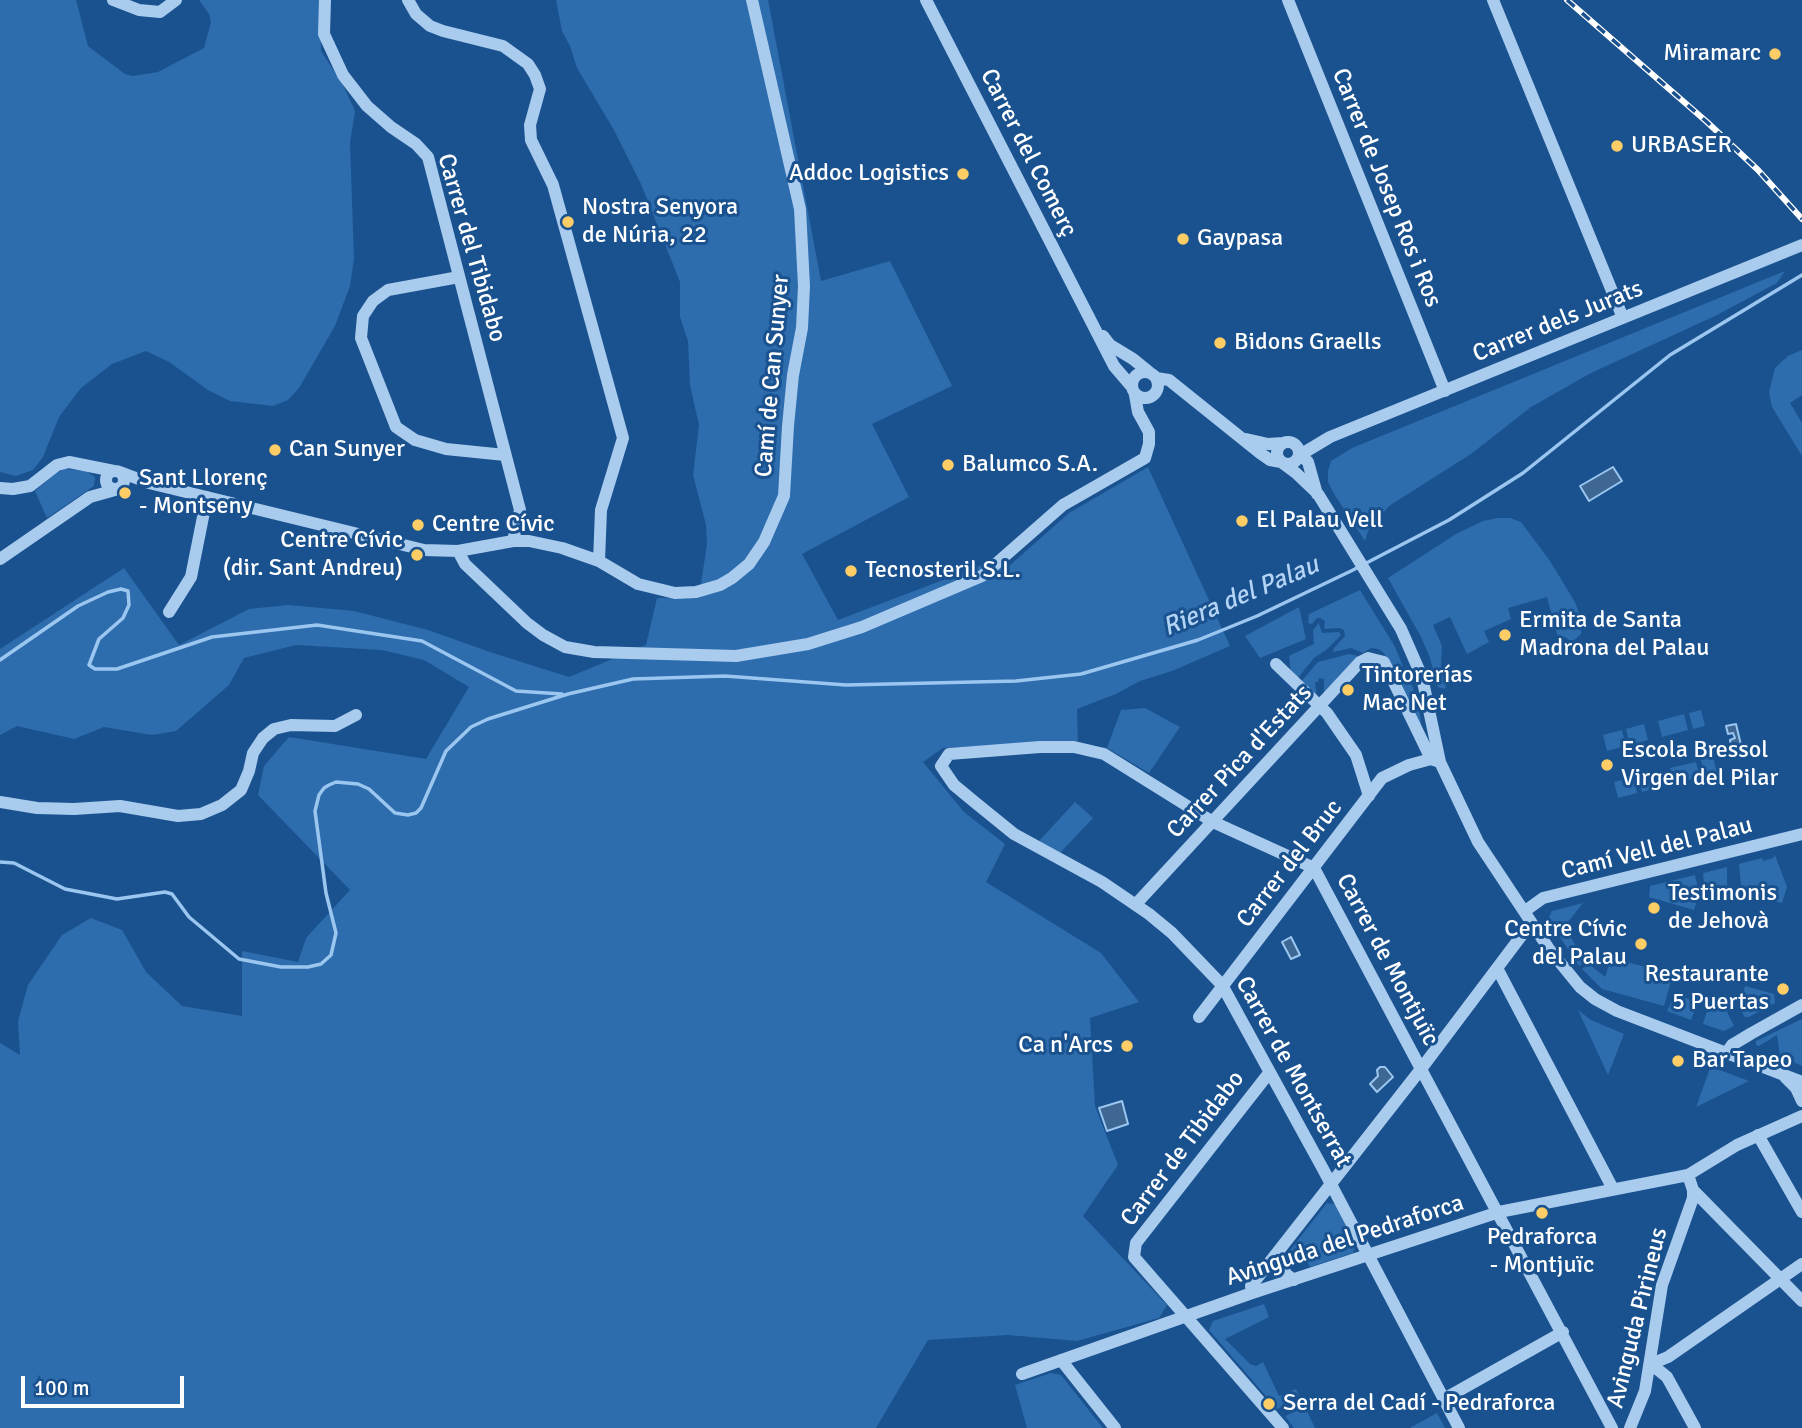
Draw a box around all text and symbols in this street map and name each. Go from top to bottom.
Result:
place label: Miramarc [1663,40,1761,68]
marker: Miramarc [1767,46,1783,62]
street label: Carrer del Comerç [973,64,1083,242]
street label: Carrer de Josep Ros i Ros [1325,64,1447,312]
place label: URBASER [1631,132,1732,160]
marker: URBASER [1609,138,1625,154]
street label: Carrer del Tibidabo [430,151,512,345]
place label: Addoc Logistics [789,160,949,188]
marker: Addoc Logistics [955,166,971,182]
place label: Nostra Senyora de Núria, 22 [582,194,738,250]
marker: Nostra Senyora de Núria, 22 [560,214,576,230]
place label: Gaypasa [1197,225,1283,253]
marker: Gaypasa [1175,231,1191,247]
street label: Camí de Can Sunyer [750,274,796,478]
street label: Carrer dels Jurats [1469,275,1647,369]
place label: Bidons Graells [1234,329,1382,357]
marker: Bidons Graells [1212,335,1228,351]
place label: Can Sunyer [289,436,405,464]
marker: Can Sunyer [267,442,283,458]
place label: Balumco S.A. [962,451,1098,479]
marker: Balumco S.A. [940,457,956,473]
place label: Sant Llorenç - Montseny [139,465,268,521]
marker: Sant Llorenç - Montseny [117,485,133,501]
place label: El Palau Vell [1256,507,1383,535]
place label: Centre Cívic [432,511,555,539]
marker: El Palau Vell [1234,513,1250,529]
marker: Centre Cívic [410,517,426,533]
place label: Centre Cívic (dir. Sant Andreu) [223,527,403,583]
marker: Centre Cívic (dir. Sant Andreu) [409,547,425,563]
water label: Riera del Palau [1158,550,1324,644]
place label: Tecnosteril S.L. [865,557,1021,585]
marker: Tecnosteril S.L. [843,563,859,579]
place label: Ermita de Santa Madrona del Palau [1519,607,1709,663]
marker: Ermita de Santa Madrona del Palau [1497,627,1513,643]
place label: Tintorerías Mac Net [1362,662,1473,718]
street label: Carrer Pica d'Estats [1161,679,1319,845]
marker: Tintorerías Mac Net [1340,682,1356,698]
place label: Escola Bressol Virgen del Pilar [1621,737,1778,793]
marker: Escola Bressol Virgen del Pilar [1599,757,1615,773]
street label: Carrer del Bruc [1231,794,1349,934]
street label: Camí Vell del Palau [1559,811,1755,887]
street label: Carrer de Montjuïc [1329,869,1445,1051]
place label: Testimonis de Jehovà [1668,880,1777,936]
marker: Testimonis de Jehovà [1646,900,1662,916]
place label: Centre Cívic del Palau [1504,916,1627,972]
marker: Centre Cívic del Palau [1633,936,1649,952]
place label: Restaurante 5 Puertas [1645,961,1769,1017]
street label: Carrer de Montserrat [1229,972,1357,1172]
marker: Restaurante 5 Puertas [1775,981,1791,997]
place label: Ca n'Arcs [1018,1032,1113,1060]
marker: Ca n'Arcs [1119,1038,1135,1054]
place label: Bar Tapeo [1692,1047,1792,1075]
marker: Bar Tapeo [1670,1053,1686,1069]
street label: Carrer de Tibidabo [1115,1066,1251,1232]
street label: Avinguda del Pedraforca [1223,1189,1467,1293]
marker: Pedraforca - Montjuïc [1534,1205,1550,1221]
place label: Pedraforca - Montjuïc [1487,1224,1597,1280]
street label: Avinguda Pirineus [1602,1225,1674,1411]
scale bar [24,1362,187,1406]
text: 100 m [34,1375,89,1401]
place label: Serra del Cadí - Pedraforca [1283,1390,1556,1418]
marker: Serra del Cadí - Pedraforca [1261,1396,1277,1412]

